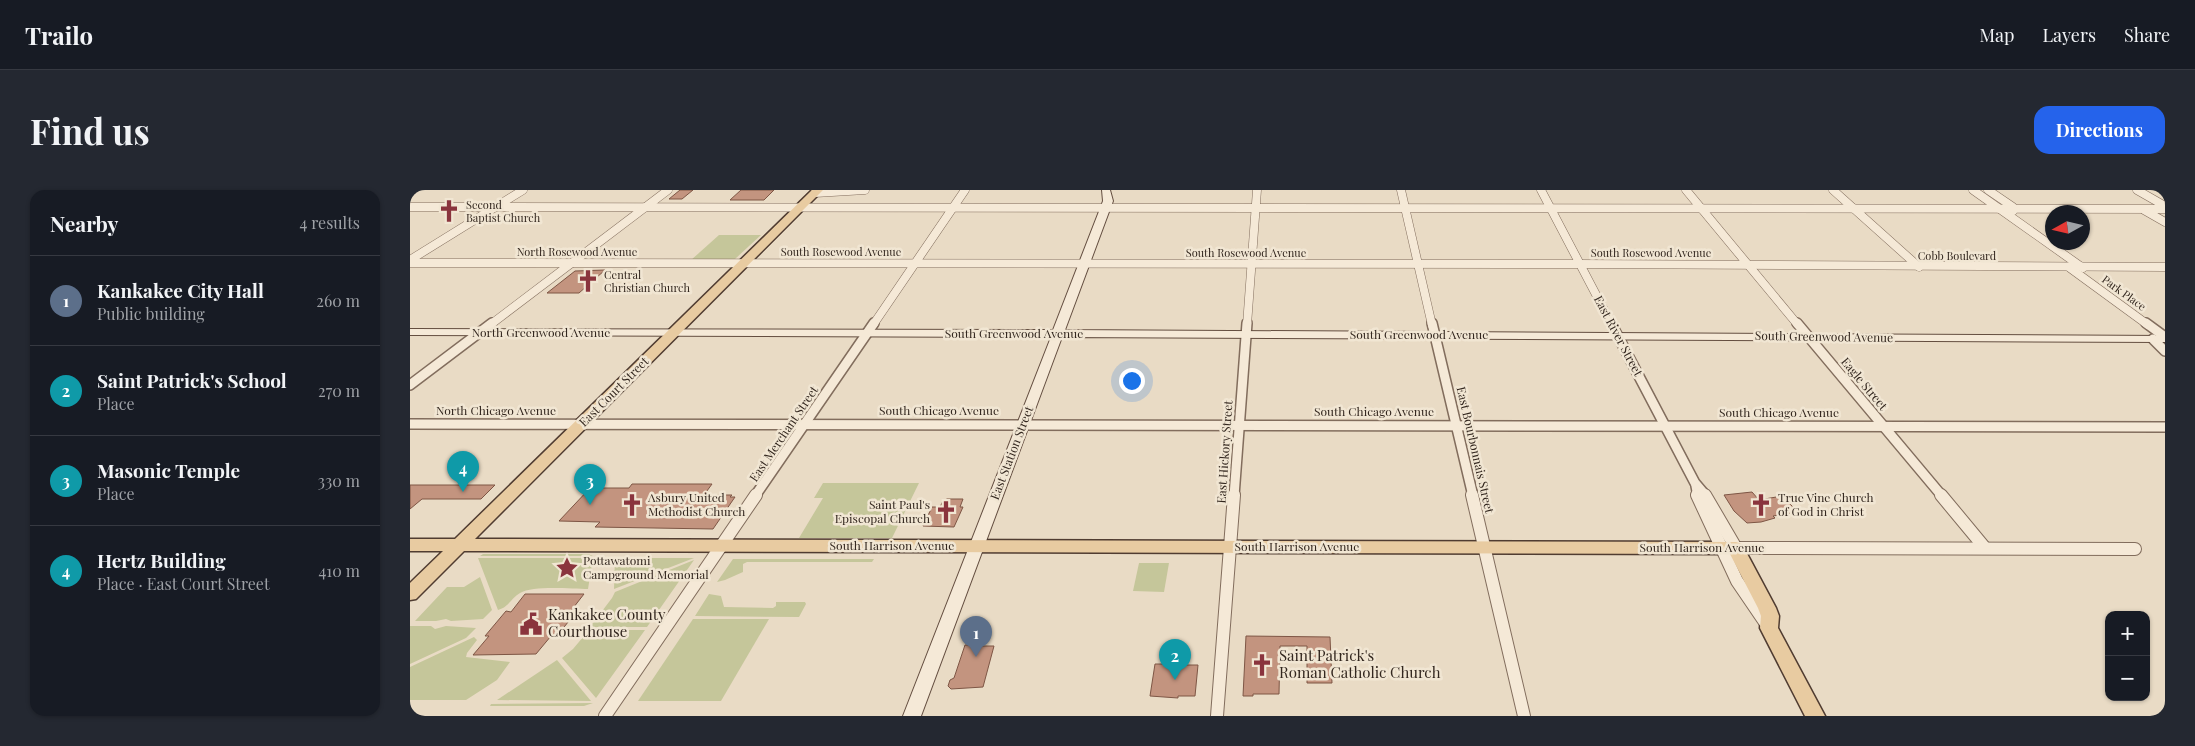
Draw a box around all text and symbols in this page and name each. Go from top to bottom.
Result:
text: Trailo [25,19,93,51]
text: Map [1979,23,2014,47]
text: Layers [2042,23,2096,47]
text: Share [2124,23,2170,47]
button: Directions [2034,106,2165,154]
text: Find us [30,107,150,154]
place label: Second Baptist Church [466,197,541,225]
church icon: Second Baptist Church [436,198,462,224]
north arrow [2045,205,2090,250]
text: Nearby [50,209,119,237]
text: 4 results [299,212,360,233]
street label: North Rosewood Avenue [517,244,638,259]
street label: South Rosewood Avenue [781,244,902,259]
street label: South Rosewood Avenue [1186,245,1307,260]
street label: South Rosewood Avenue [1591,245,1712,260]
street label: Cobb Boulevard [1918,248,1997,263]
place label: Central Christian Church [604,267,690,295]
church icon: Central Christian Church [575,268,601,294]
street label: Park Place [2099,272,2150,314]
text: Kankakee City Hall [97,277,264,303]
text: 1 [63,290,69,311]
text: 260 m [316,290,360,311]
street label: East River Street [1591,292,1647,379]
text: Public building [97,303,205,324]
street label: North Greenwood Avenue [472,324,610,340]
street label: South Greenwood Avenue [945,325,1083,341]
street label: South Greenwood Avenue [1350,326,1488,342]
street label: South Greenwood Avenue [1755,327,1893,345]
street label: East Court Street [575,353,652,430]
street label: Eagle Street [1838,354,1892,414]
text: Saint Patrick's School [97,367,287,393]
your location [1119,368,1145,394]
text: 2 [62,380,70,401]
text: 270 m [318,380,360,401]
street label: East Merchant Street [745,382,822,484]
street label: East Bourbonnais Street [1454,385,1499,515]
text: Place [97,393,135,414]
street label: East Hickory Street [1212,399,1236,504]
street label: North Chicago Avenue [436,402,556,418]
street label: South Chicago Avenue [879,402,999,418]
street label: East Station Street [986,403,1037,502]
street label: South Chicago Avenue [1314,403,1434,419]
street label: South Chicago Avenue [1719,404,1839,420]
pin: 4 [447,451,479,492]
text: Masonic Temple [97,457,240,483]
pin: 3 [574,464,606,505]
text: 3 [62,470,70,491]
text: 330 m [318,470,360,491]
text: Place [97,483,135,504]
place label: Asbury United Methodist Church [647,489,745,519]
place label: True Vine Church of God in Christ [1778,489,1874,519]
church icon: Asbury United Methodist Church [619,492,645,518]
church icon: True Vine Church of God in Christ [1748,492,1774,518]
place label: Saint Paul's Episcopal Church [835,496,930,526]
church icon: Saint Paul's Episcopal Church [933,499,959,525]
street label: South Harrison Avenue [830,537,954,553]
street label: South Harrison Avenue [1235,538,1359,554]
street label: South Harrison Avenue [1640,539,1764,555]
text: Hertz Building [97,547,226,573]
place label: Pottawatomi Campground Memorial [583,552,709,582]
place icon: Pottawatomi Campground Memorial [554,555,580,581]
text: 4 [62,560,70,581]
text: 410 m [318,560,360,581]
text: Place · East Court Street [97,573,270,594]
place label: Kankakee County Courthouse [548,604,666,641]
public building icon: Kankakee County Courthouse [518,611,544,637]
map controls [2105,611,2150,701]
button: + [2105,611,2150,656]
pin: 1 [960,616,992,657]
pin: 2 [1159,639,1191,680]
place label: Saint Patrick's Roman Catholic Church [1279,645,1441,682]
church icon: Saint Patrick's Roman Catholic Church [1249,652,1275,678]
button: − [2105,656,2150,701]

